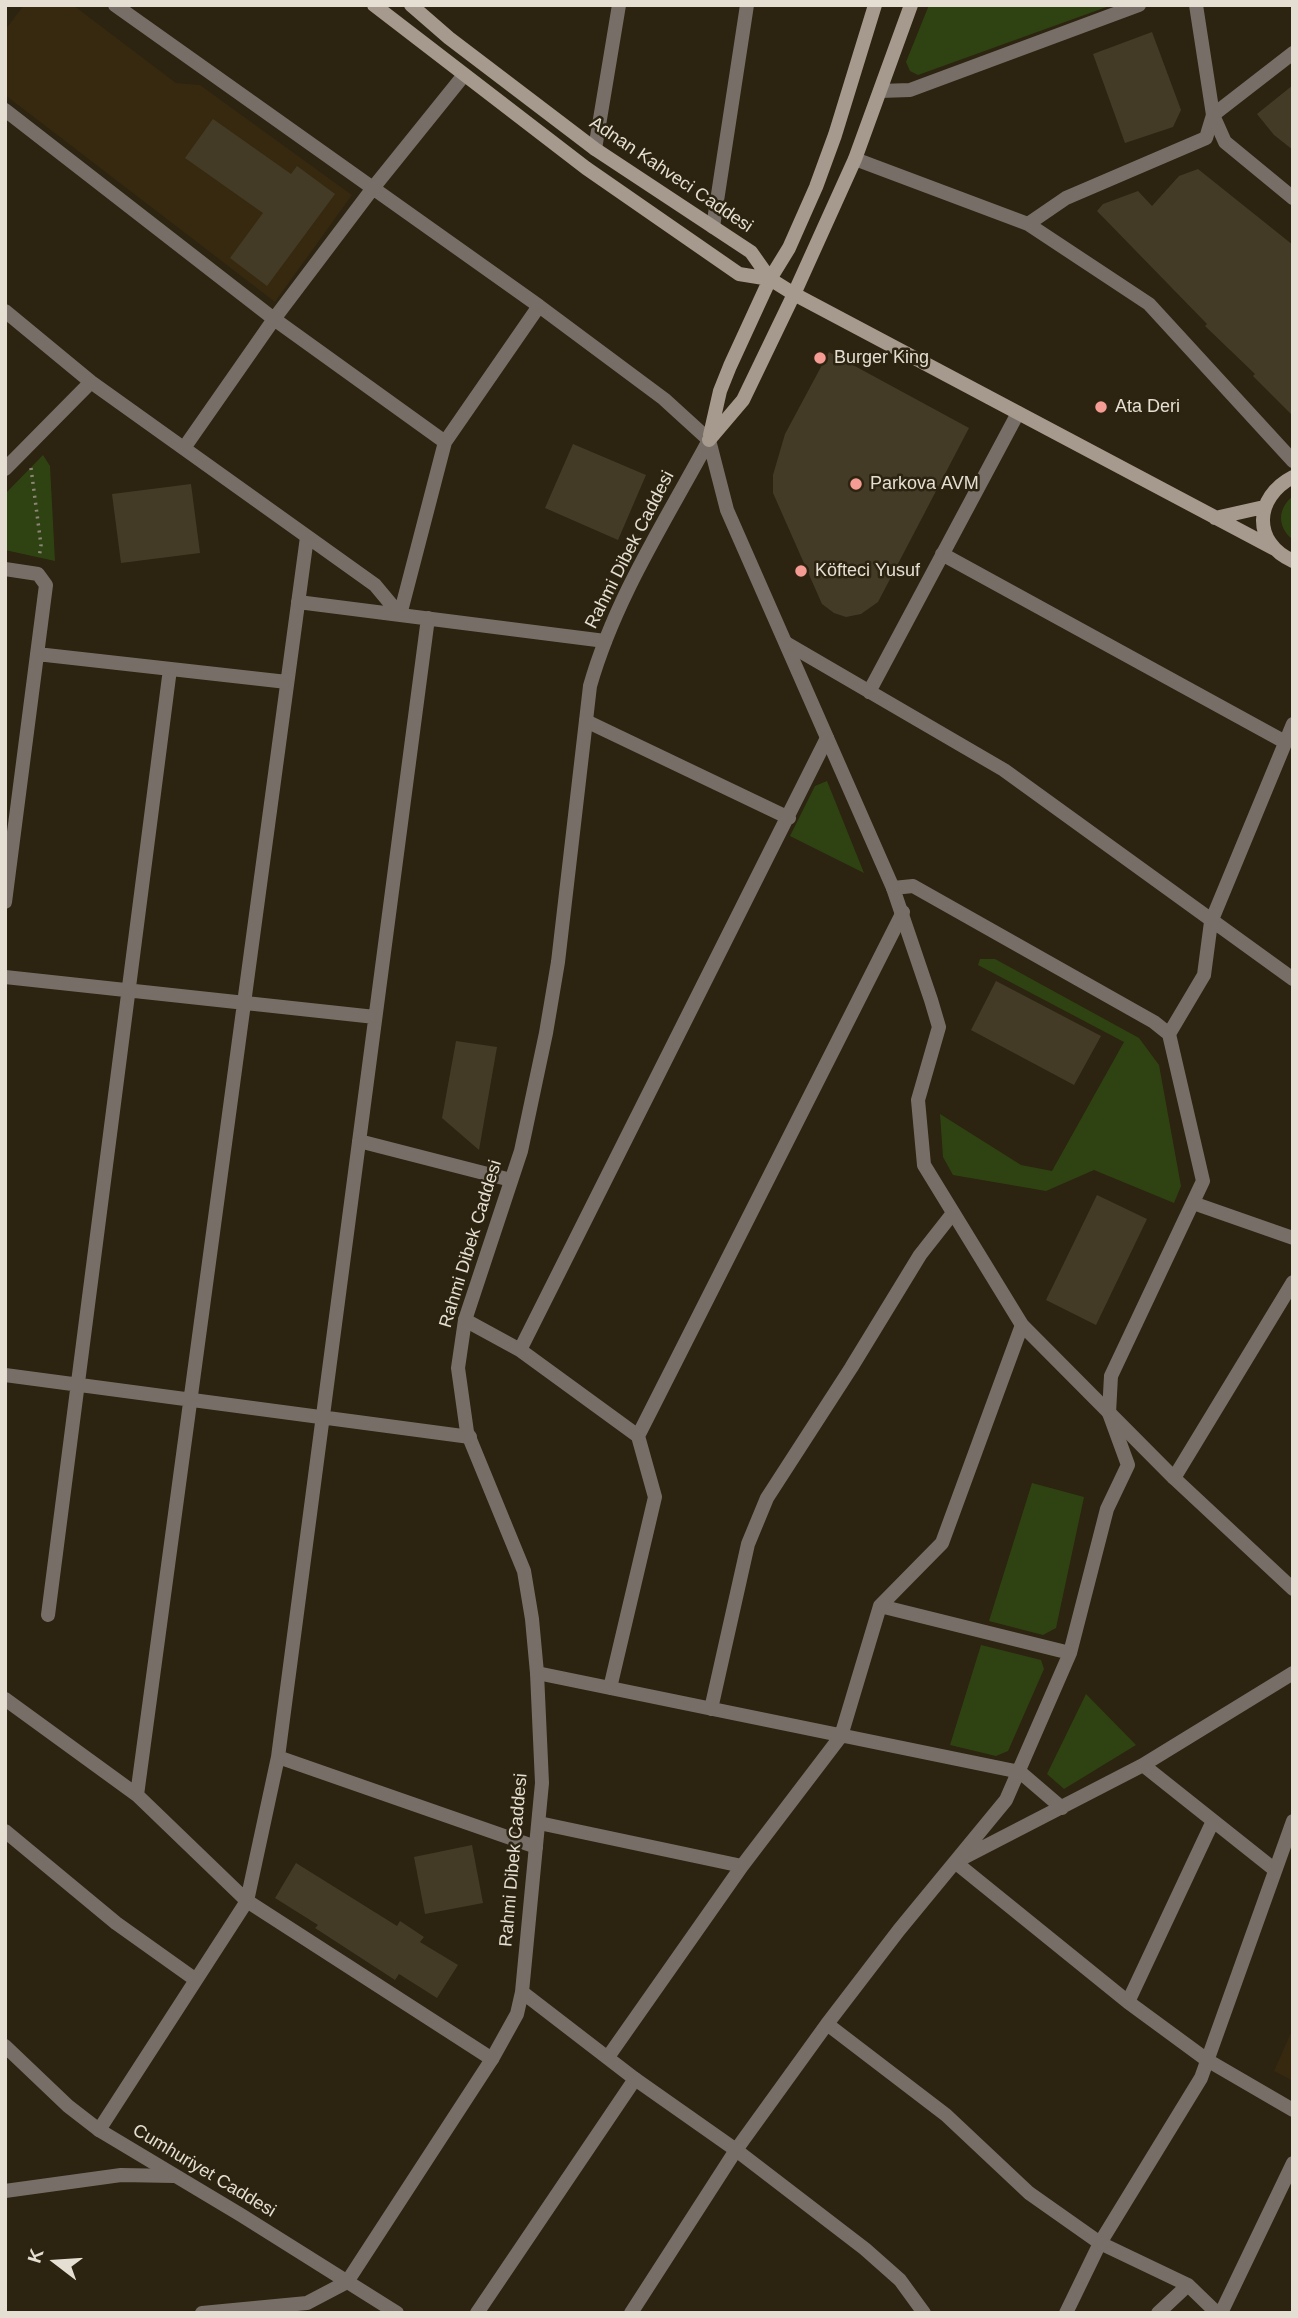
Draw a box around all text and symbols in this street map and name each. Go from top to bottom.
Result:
street label: Adnan Kahveci Caddesi [585,112,757,238]
place label: Burger King [834,347,929,369]
marker: Burger King [812,350,828,366]
place label: Ata Deri [1115,396,1180,418]
marker: Ata Deri [1093,399,1109,415]
street label: Rahmi Dibek Caddesi [581,468,679,632]
place label: Parkova AVM [870,473,979,495]
marker: Parkova AVM [848,476,864,492]
place label: Köfteci Yusuf [815,560,920,582]
marker: Köfteci Yusuf [793,563,809,579]
street label: Rahmi Dibek Caddesi [435,1158,507,1330]
street label: Rahmi Dibek Caddesi [496,1772,532,1948]
street label: Cumhuriyet Caddesi [129,2120,279,2222]
north arrow [21,2227,91,2297]
text: K [23,2246,47,2265]

